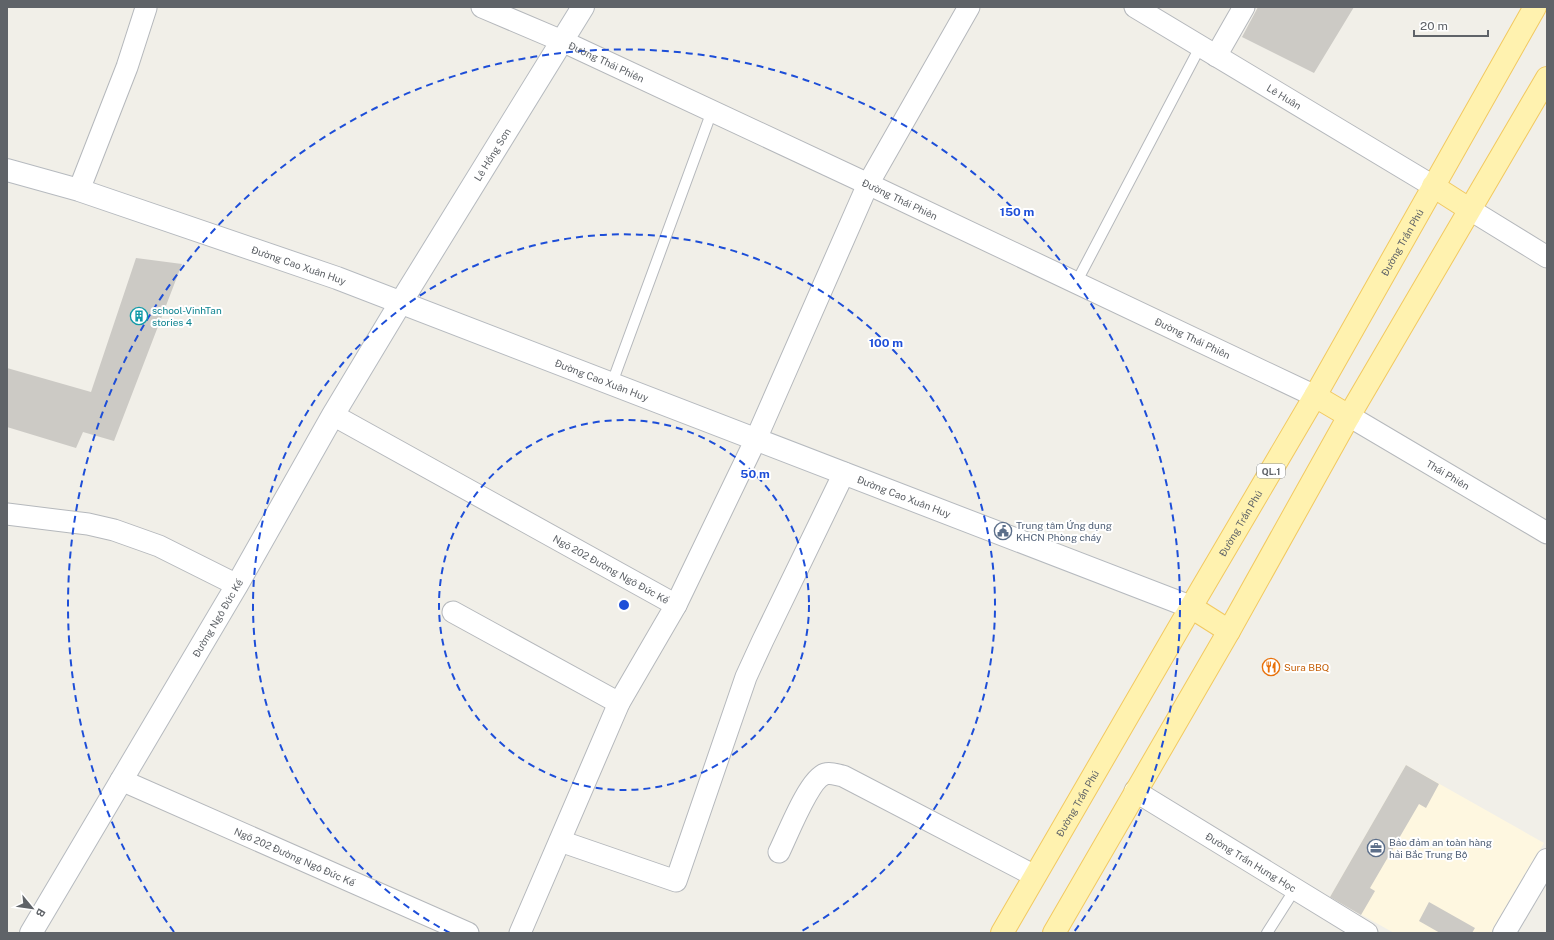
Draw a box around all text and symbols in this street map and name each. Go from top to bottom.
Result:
scale bar [1414,12,1488,38]
text: 20 m [1420,19,1448,33]
street label: Đường Thái Phiên [567,39,646,85]
street label: Lê Huân [1265,82,1304,112]
street label: Lê Hồng Sơn [471,126,513,183]
street label: Đường Thái Phiên [860,176,940,222]
text: 150 m [1000,205,1034,219]
street label: Đường Trần Phú [1378,207,1426,278]
street label: Đường Cao Xuân Huy [250,243,348,287]
place label: school-VinhTan stories 4 [152,304,222,328]
building icon: school-VinhTan stories 4 [129,306,149,326]
street label: Đường Thái Phiên [1153,315,1232,361]
text: 100 m [869,336,903,350]
street label: Đường Cao Xuân Huy [553,357,651,404]
street label: Thái Phiên [1424,457,1472,492]
road number: QL.1 [1257,464,1285,478]
text: 50 m [740,467,770,481]
street label: Đường Cao Xuân Huy [856,473,953,520]
street label: Đường Trần Phú [1216,488,1264,559]
place label: Trung tâm Ứng dụng KHCN Phòng cháy [1016,519,1112,543]
public building icon: Trung tâm Ứng dụng KHCN Phòng cháy [993,521,1013,541]
street label: Ngõ 202 Đường Ngô Đức Kế [551,532,672,606]
street label: Đường Ngô Đức Kế [190,577,245,659]
centre of rings [617,598,631,612]
restaurant icon: Sura BBQ [1261,657,1281,677]
place label: Sura BBQ [1284,661,1329,673]
street label: Đường Trần Phú [1053,768,1101,839]
street label: Ngõ 202 Đường Ngô Đức Kế [233,825,357,889]
street label: Đường Trần Hưng Học [1203,830,1299,894]
place label: Bảo đảm an toàn hàng hải Bắc Trung Bộ [1389,836,1492,860]
office icon: Bảo đảm an toàn hàng hải Bắc Trung Bộ [1366,838,1386,858]
north arrow [12,888,52,928]
text: B [33,907,48,919]

